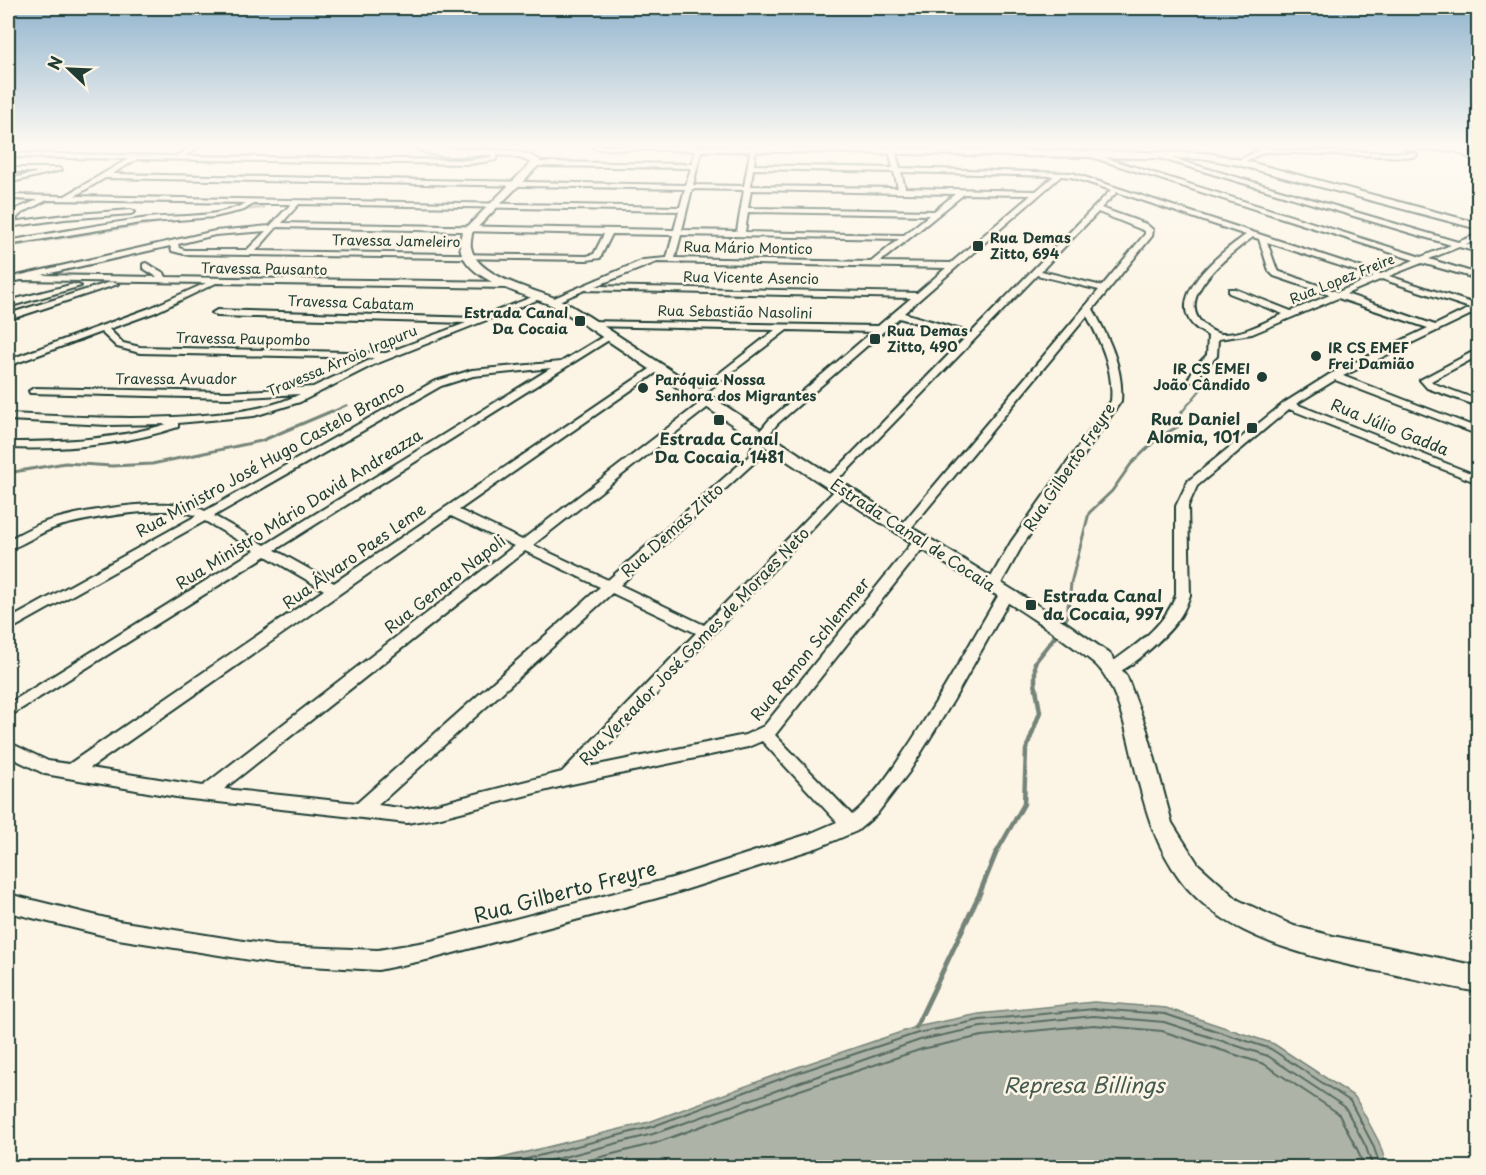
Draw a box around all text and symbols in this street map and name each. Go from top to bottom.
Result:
north arrow [39,39,99,99]
text: N [41,52,68,73]
place label: Rua Demas Zitto, 694 [990,227,1071,264]
street label: Travessa Jameleiro [332,229,461,252]
street label: Rua Mário Montico [683,236,813,259]
marker: Rua Demas Zitto, 694 [971,239,985,253]
street label: Rua Lopez Freire [1286,248,1397,309]
street label: Travessa Pausanto [201,257,328,280]
street label: Rua Vicente Asencio [683,266,819,289]
street label: Travessa Cabatam [287,290,415,315]
street label: Rua Sebastião Nasolini [657,300,813,323]
place label: Estrada Canal Da Cocaia [464,302,568,339]
marker: Estrada Canal Da Cocaia [573,314,587,328]
street label: Travessa Arroio Irapuru [263,319,420,402]
place label: Rua Demas Zitto, 490 [887,320,968,357]
street label: Travessa Paupombo [176,327,311,350]
marker: Rua Demas Zitto, 490 [868,332,882,346]
place label: IR CS EMEF Frei Damião [1328,337,1414,374]
marker: IR CS EMEF Frei Damião [1309,349,1323,363]
place label: IR CS EMEI João Cândido [1153,358,1250,395]
street label: Travessa Avuador [115,368,237,389]
place label: Paróquia Nossa Senhora dos Migrantes [655,369,817,406]
marker: IR CS EMEI João Cândido [1255,370,1269,384]
street label: Rua Ministro José Hugo Castelo Branco [131,374,408,542]
marker: Paróquia Nossa Senhora dos Migrantes [636,381,650,395]
street label: Rua Júlio Gadda [1328,391,1453,461]
street label: Rua Gilberto Freyre [1016,397,1120,536]
place label: Rua Daniel Alomia, 101 [1147,406,1240,448]
marker: Estrada Canal Da Cocaia, 1481 [712,413,726,427]
marker: Rua Daniel Alomia, 101 [1245,421,1259,435]
street label: Rua Ministro Mário David Andreazza [171,422,426,594]
place label: Estrada Canal Da Cocaia, 1481 [654,426,784,468]
street label: Estrada Canal de Cocaia [826,472,1001,597]
street label: Rua Demas Zitto [615,477,728,582]
street label: Rua Álvaro Paes Leme [277,496,430,614]
street label: Rua Vereador José Gomes de Moraes Neto [573,521,814,770]
street label: Rua Genaro Napoli [379,528,510,638]
street label: Rua Ramon Schlemmer [744,571,875,725]
place label: Estrada Canal da Cocaia, 997 [1043,583,1164,625]
marker: Estrada Canal da Cocaia, 997 [1024,598,1038,612]
street label: Rua Gilberto Freyre [470,852,660,930]
water label: Represa Billings [1004,1068,1167,1100]

